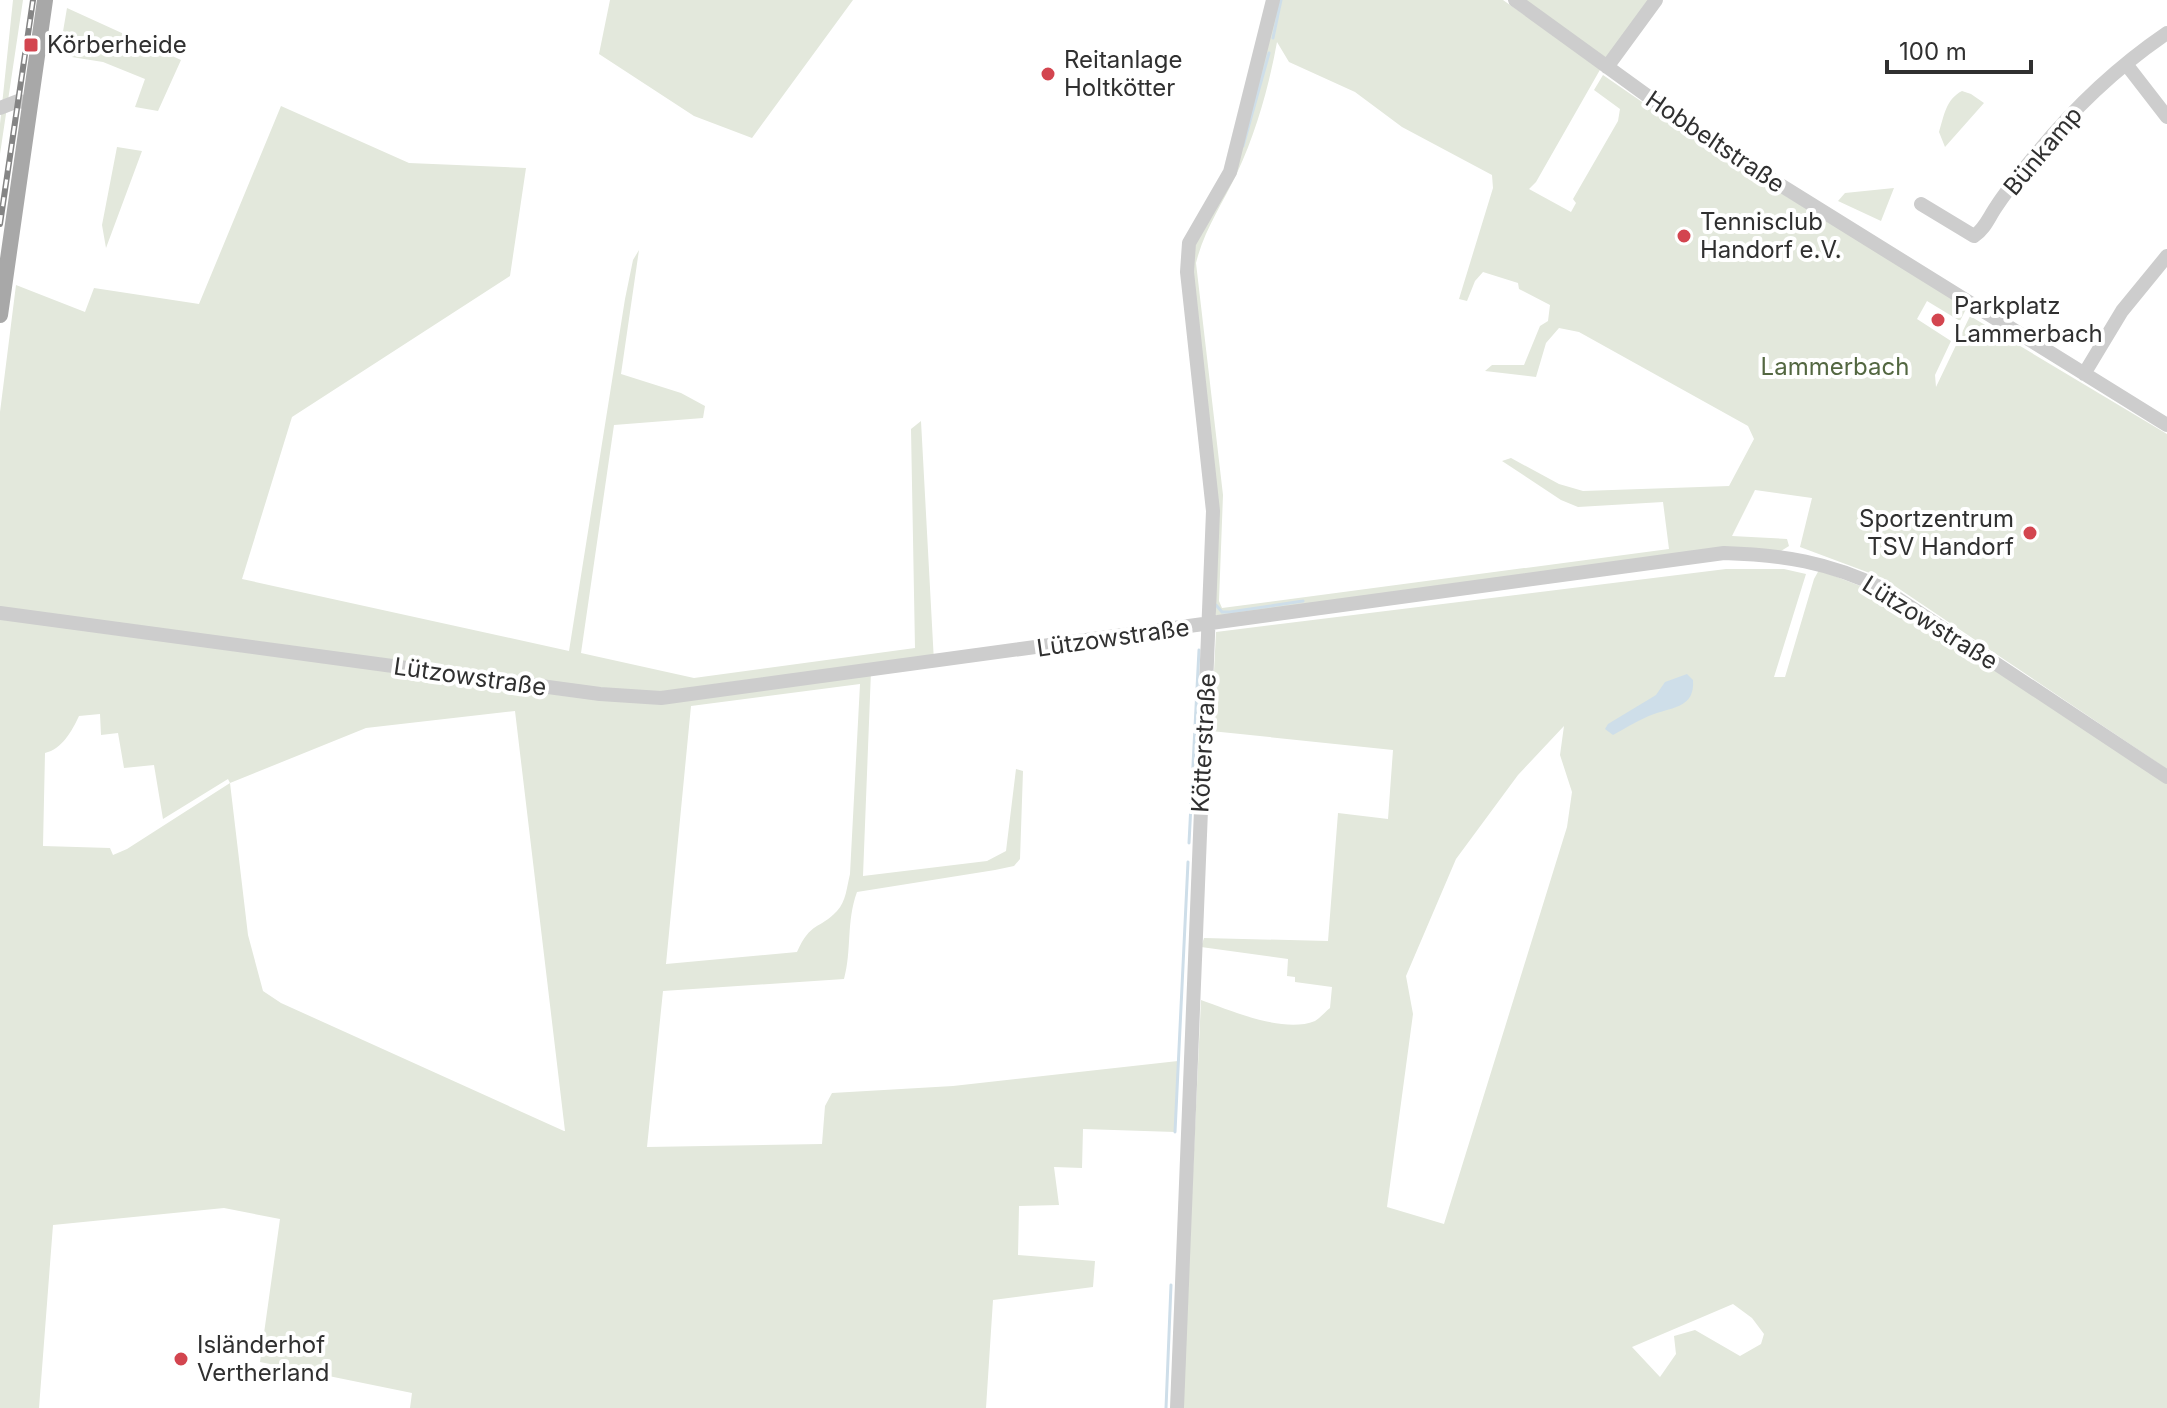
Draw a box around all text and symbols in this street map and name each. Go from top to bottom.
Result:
scale bar [1887,24,2031,74]
place label: Körberheide [47,30,187,59]
marker: Körberheide [22,36,40,54]
text: 100 m [1899,37,1967,66]
place label: Reitanlage Holtkötter [1064,45,1183,102]
marker: Reitanlage Holtkötter [1039,65,1057,83]
street label: Hobbeltstraße [1640,84,1790,199]
street label: Bünkamp [1997,101,2088,201]
place label: Tennisclub Handorf e.V. [1700,207,1842,264]
marker: Tennisclub Handorf e.V. [1675,227,1693,245]
place label: Parkplatz Lammerbach [1954,291,2103,348]
marker: Parkplatz Lammerbach [1929,311,1947,329]
park label: Lammerbach [1761,352,1909,381]
place label: Sportzentrum TSV Handorf [1859,504,2014,561]
marker: Sportzentrum TSV Handorf [2021,524,2039,542]
street label: Lützowstraße [1857,569,2003,676]
street label: Lützowstraße [1035,612,1191,663]
street label: Lützowstraße [392,651,548,702]
street label: Kötterstraße [1185,673,1222,813]
place label: Isländerhof Vertherland [197,1330,329,1387]
marker: Isländerhof Vertherland [172,1350,190,1368]

